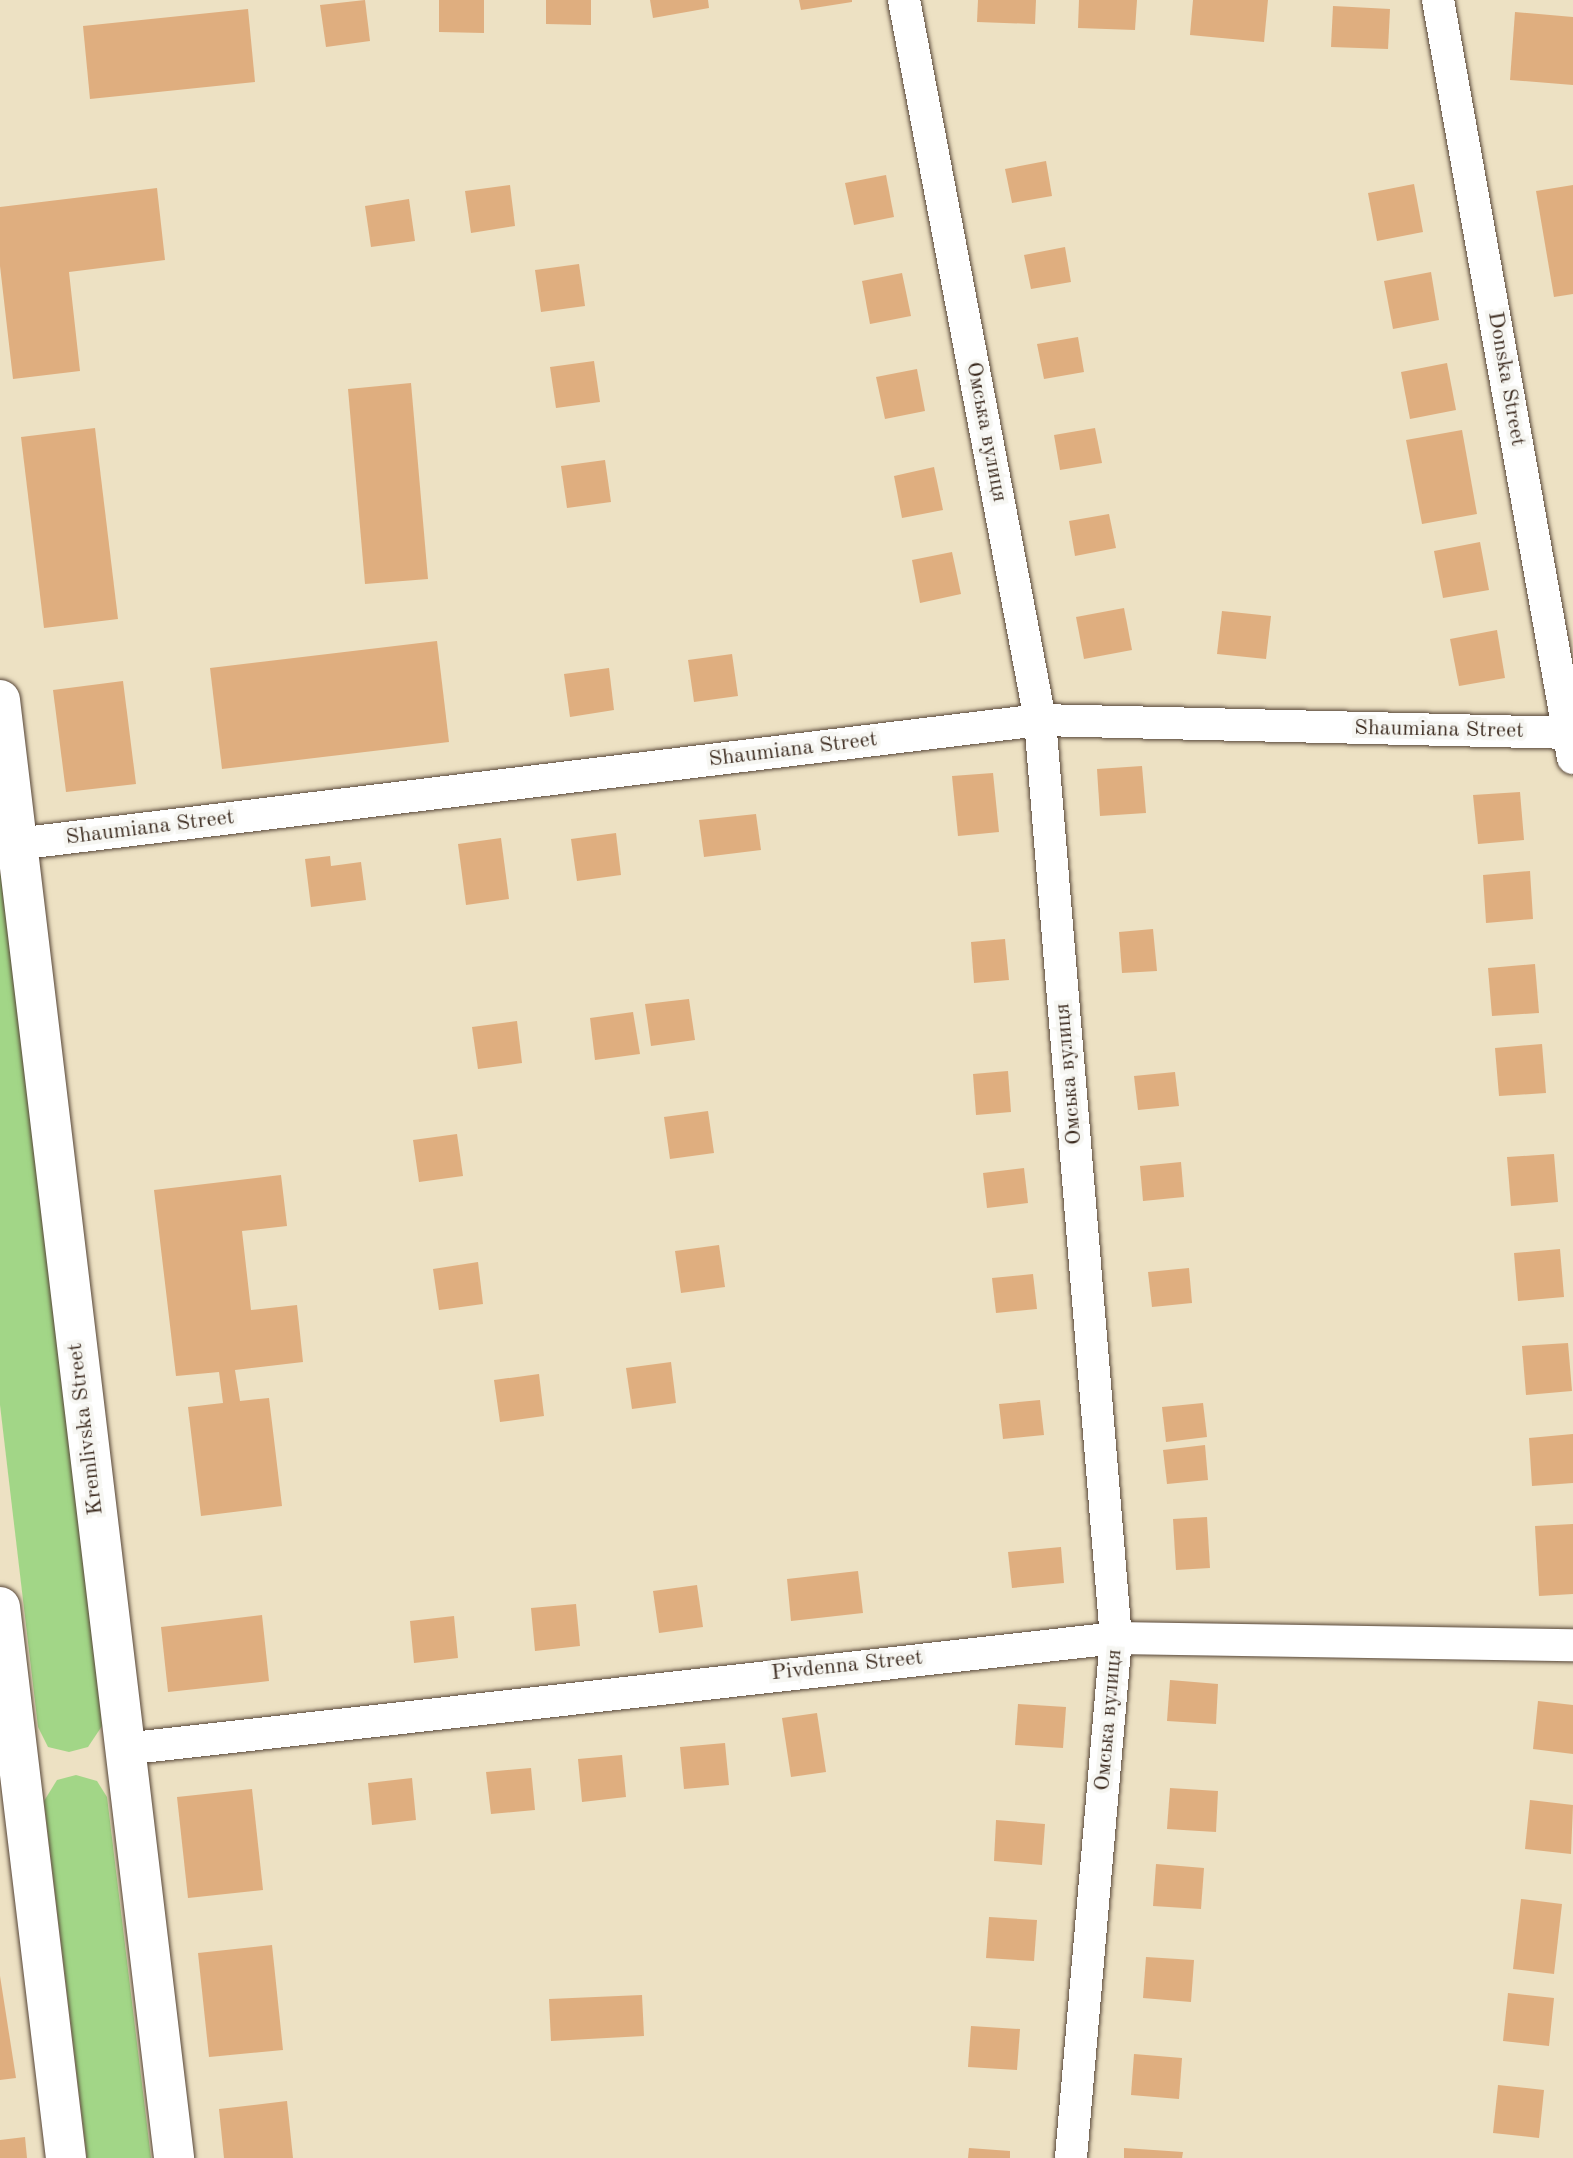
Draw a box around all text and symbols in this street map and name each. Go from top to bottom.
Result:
street label: Donska Street [1481,310,1531,448]
street label: Омська вулиця [959,360,1013,504]
street label: Shaumiana Street [1354,715,1524,745]
street label: Shaumiana Street [707,727,879,773]
street label: Shaumiana Street [64,805,236,851]
street label: Омська вулиця [1050,1002,1088,1146]
street label: Kremlivska Street [62,1341,110,1517]
street label: Pivdenna Street [770,1645,924,1687]
street label: Омська вулиця [1090,1648,1128,1792]

